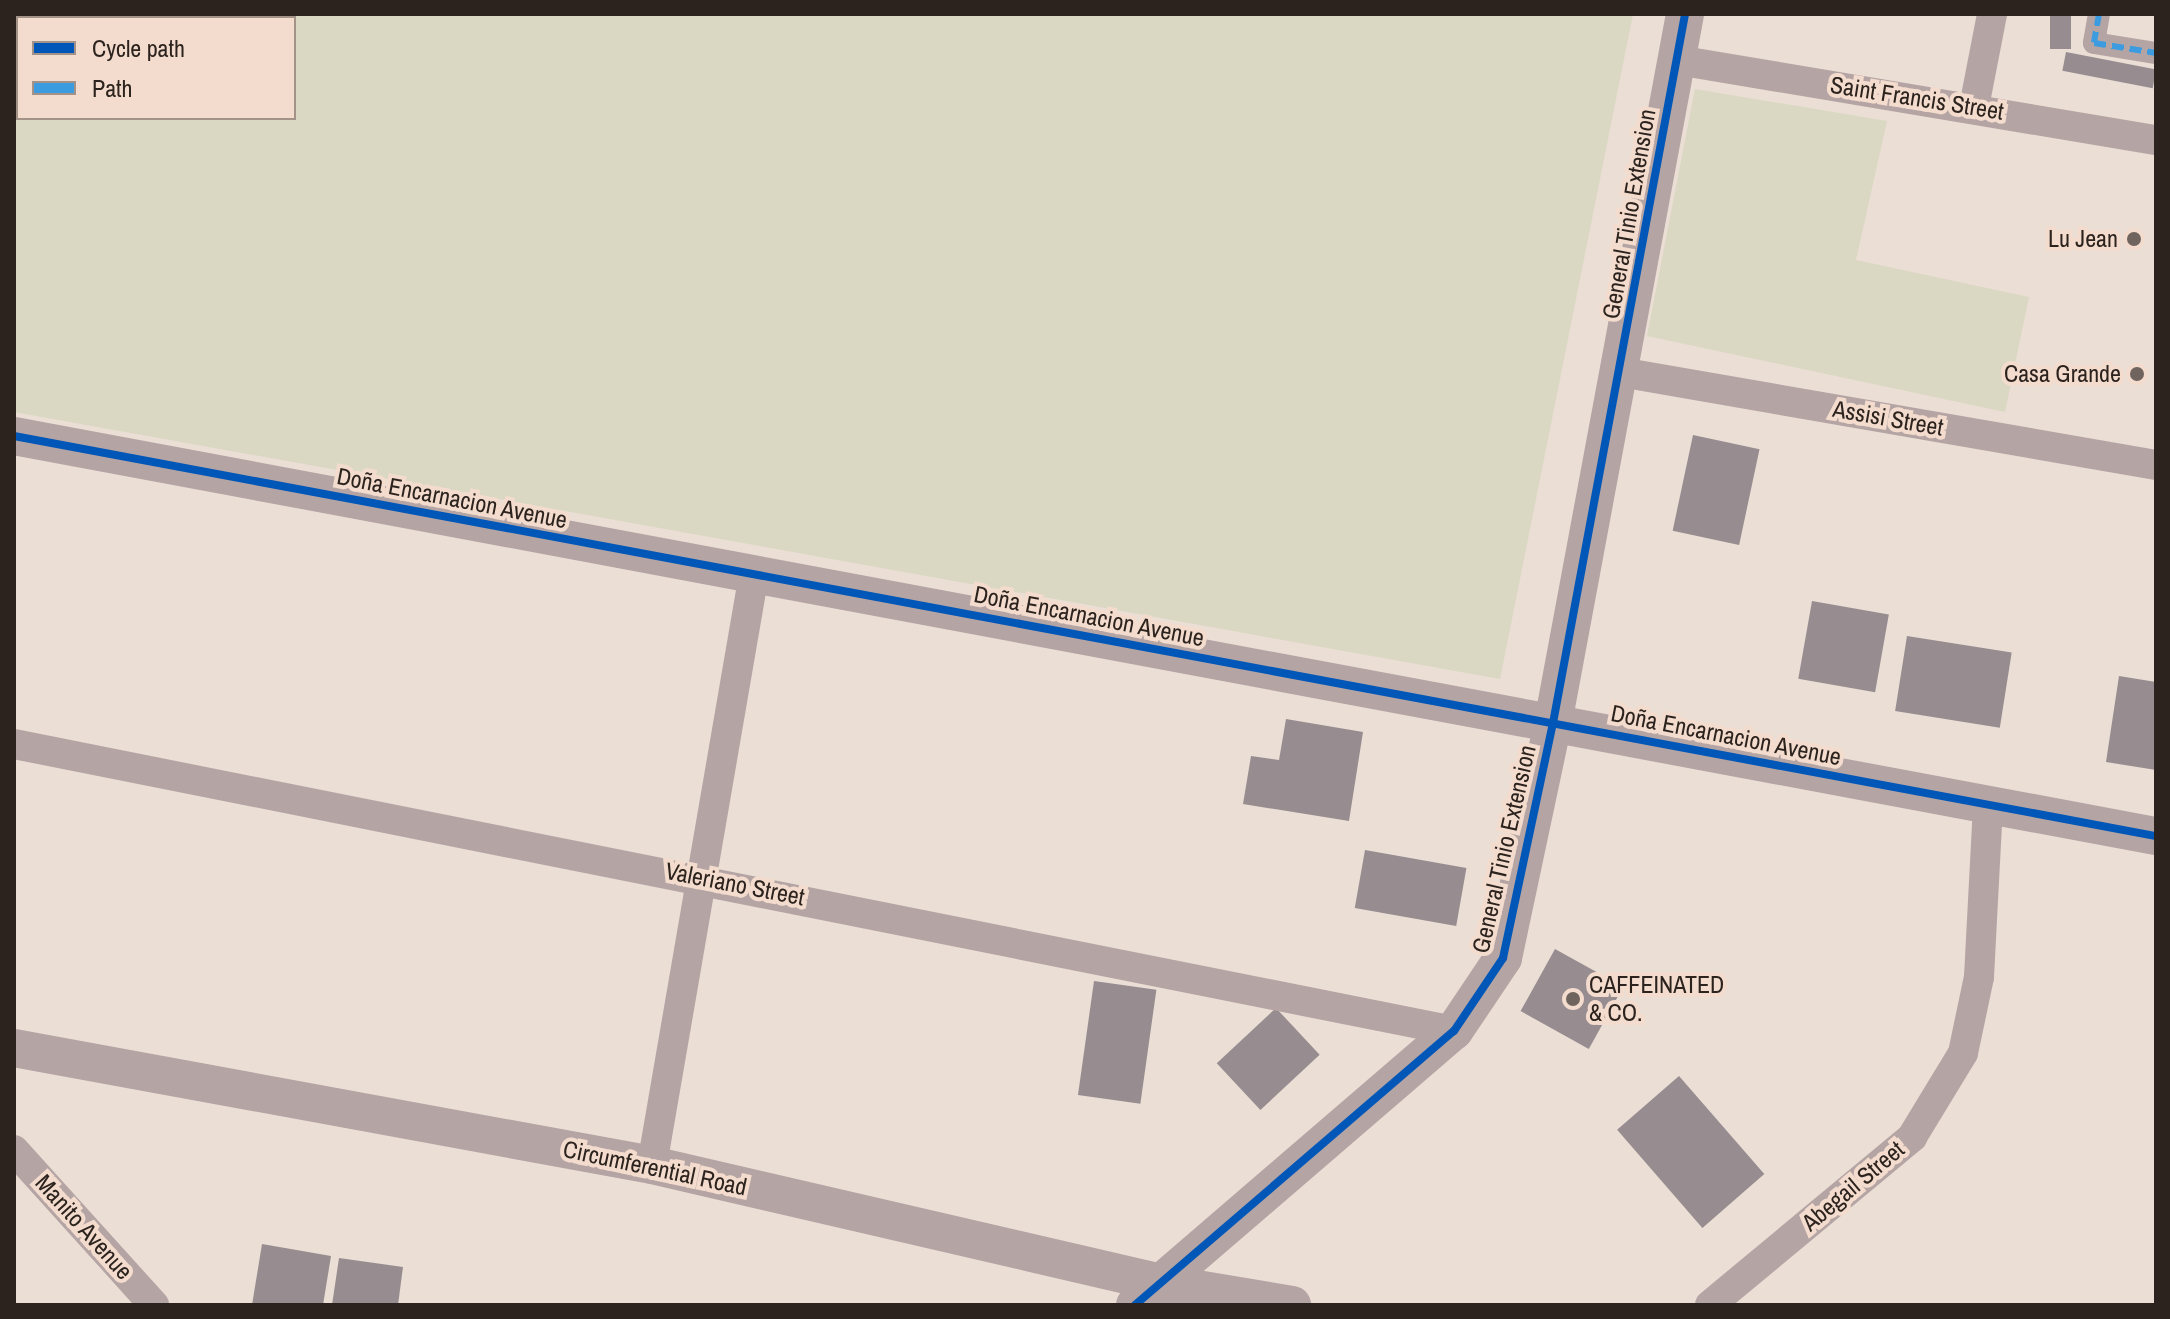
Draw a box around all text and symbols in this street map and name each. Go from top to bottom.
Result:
legend [16,16,296,120]
text: Cycle path [92,32,185,64]
street label: Saint Francis Street [1828,70,2006,126]
text: Path [92,72,133,104]
street label: General Tinio Extension [1596,107,1662,321]
place label: Lu Jean [2048,225,2118,253]
marker: Lu Jean [2125,230,2143,248]
place label: Casa Grande [2004,360,2121,388]
marker: Casa Grande [2128,365,2146,383]
street label: Assisi Street [1831,394,1945,442]
street label: Doña Encarnacion Avenue [334,461,570,535]
street label: Doña Encarnacion Avenue [971,579,1207,653]
street label: Doña Encarnacion Avenue [1608,698,1844,772]
street label: General Tinio Extension [1466,742,1542,956]
street label: Valeriano Street [663,856,807,912]
place label: CAFFEINATED & CO. [1589,971,1724,1027]
marker: CAFFEINATED & CO. [1564,990,1582,1008]
street label: Circumferential Road [561,1134,749,1202]
street label: Abegail Street [1796,1135,1910,1237]
street label: Manito Avenue [29,1168,139,1286]

